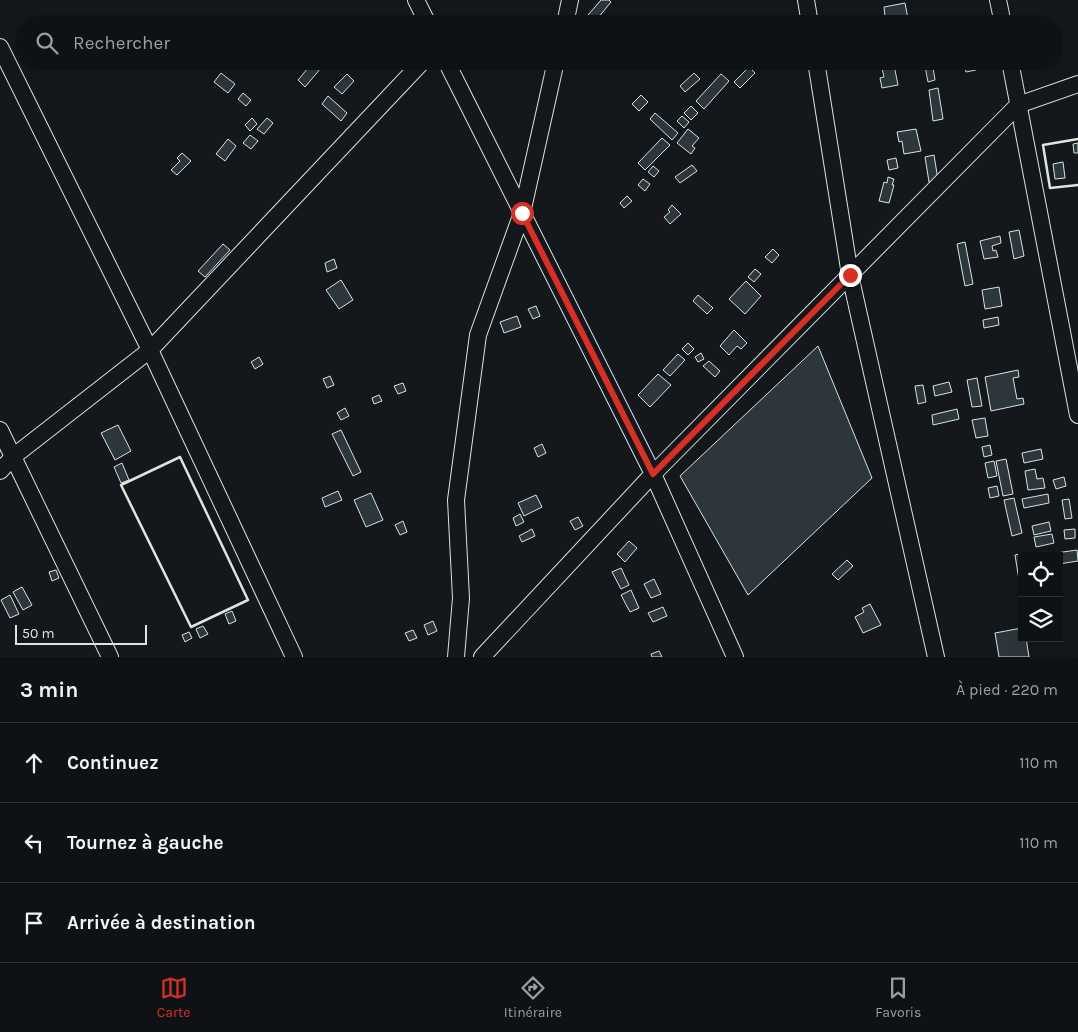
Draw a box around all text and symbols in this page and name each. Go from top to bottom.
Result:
search box [15,15,1063,70]
icon: search [33,29,61,57]
text: Rechercher [73,32,170,54]
route start [511,202,534,225]
route end [839,264,862,287]
map controls [1018,552,1063,642]
button: locate [1018,552,1063,597]
button: layers [1018,597,1063,642]
scale bar [15,622,148,645]
text: 50 m [22,625,55,642]
text: 3 min [20,678,78,702]
text: À pied · 220 m [956,680,1058,699]
icon: ahead [20,749,48,777]
text: Continuez [67,752,159,774]
text: 110 m [1019,753,1058,772]
icon: left [20,829,48,857]
text: Tournez à gauche [67,832,224,854]
text: 110 m [1019,833,1058,852]
icon: arrive [20,909,48,937]
text: Arrivée à destination [67,912,256,934]
tab: Carte [157,974,190,1021]
tab: Itinéraire [504,974,562,1021]
tab: Favoris [875,974,921,1021]

